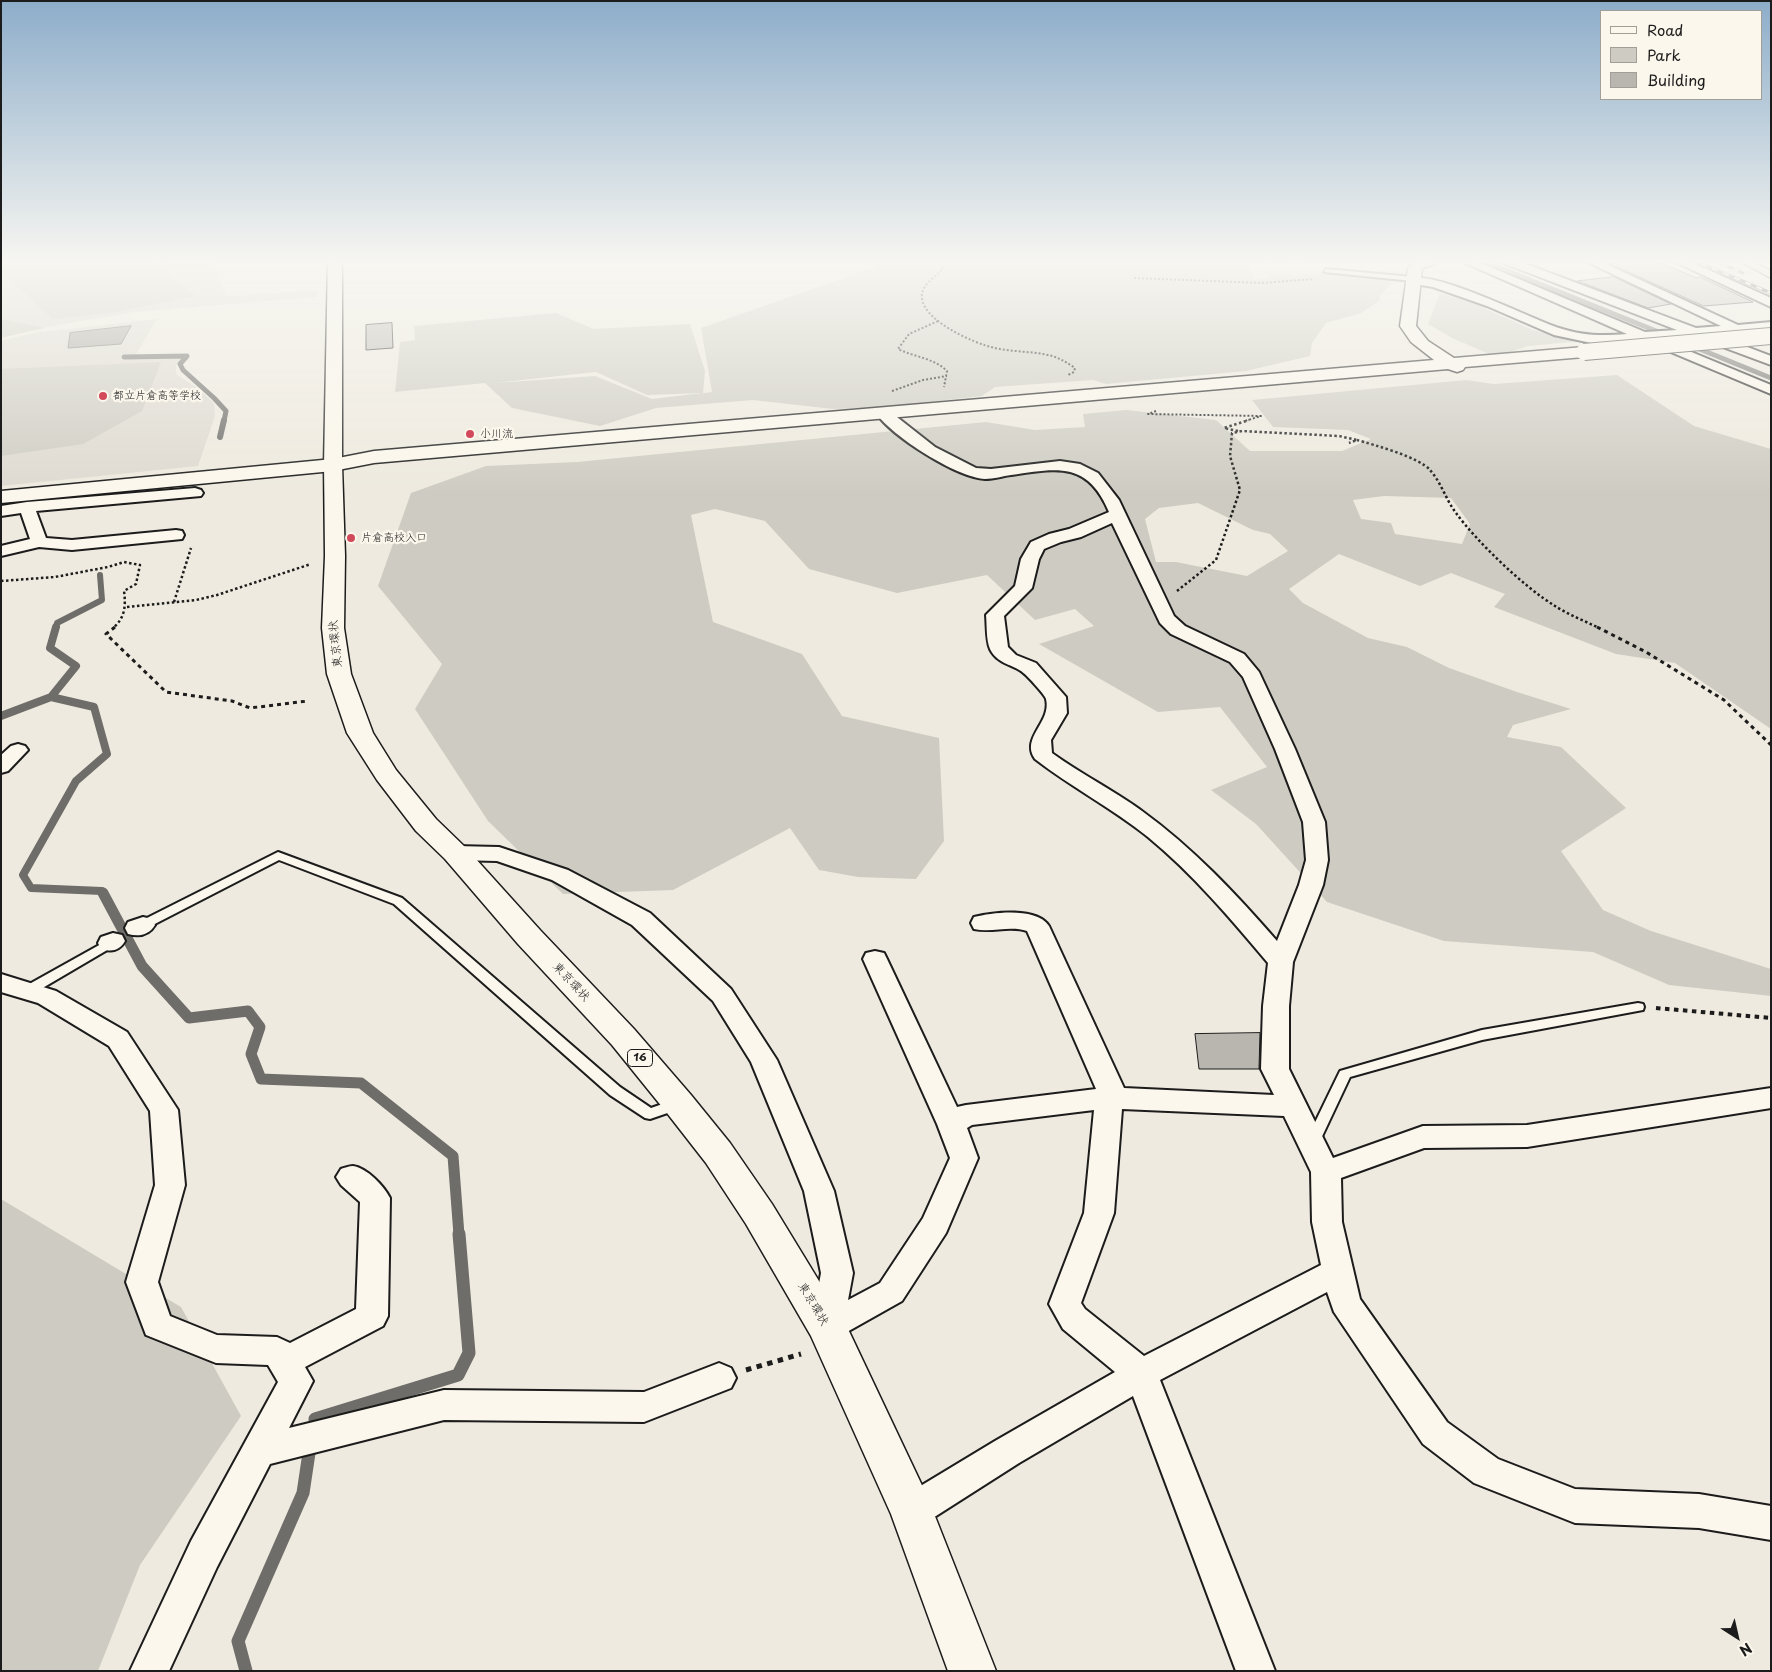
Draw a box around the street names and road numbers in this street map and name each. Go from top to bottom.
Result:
street label: 東京環状 [326,619,346,669]
street label: 東京環状 [549,960,593,1004]
road number: 16 [628,1050,652,1066]
street label: 東京環状 [794,1280,832,1328]

